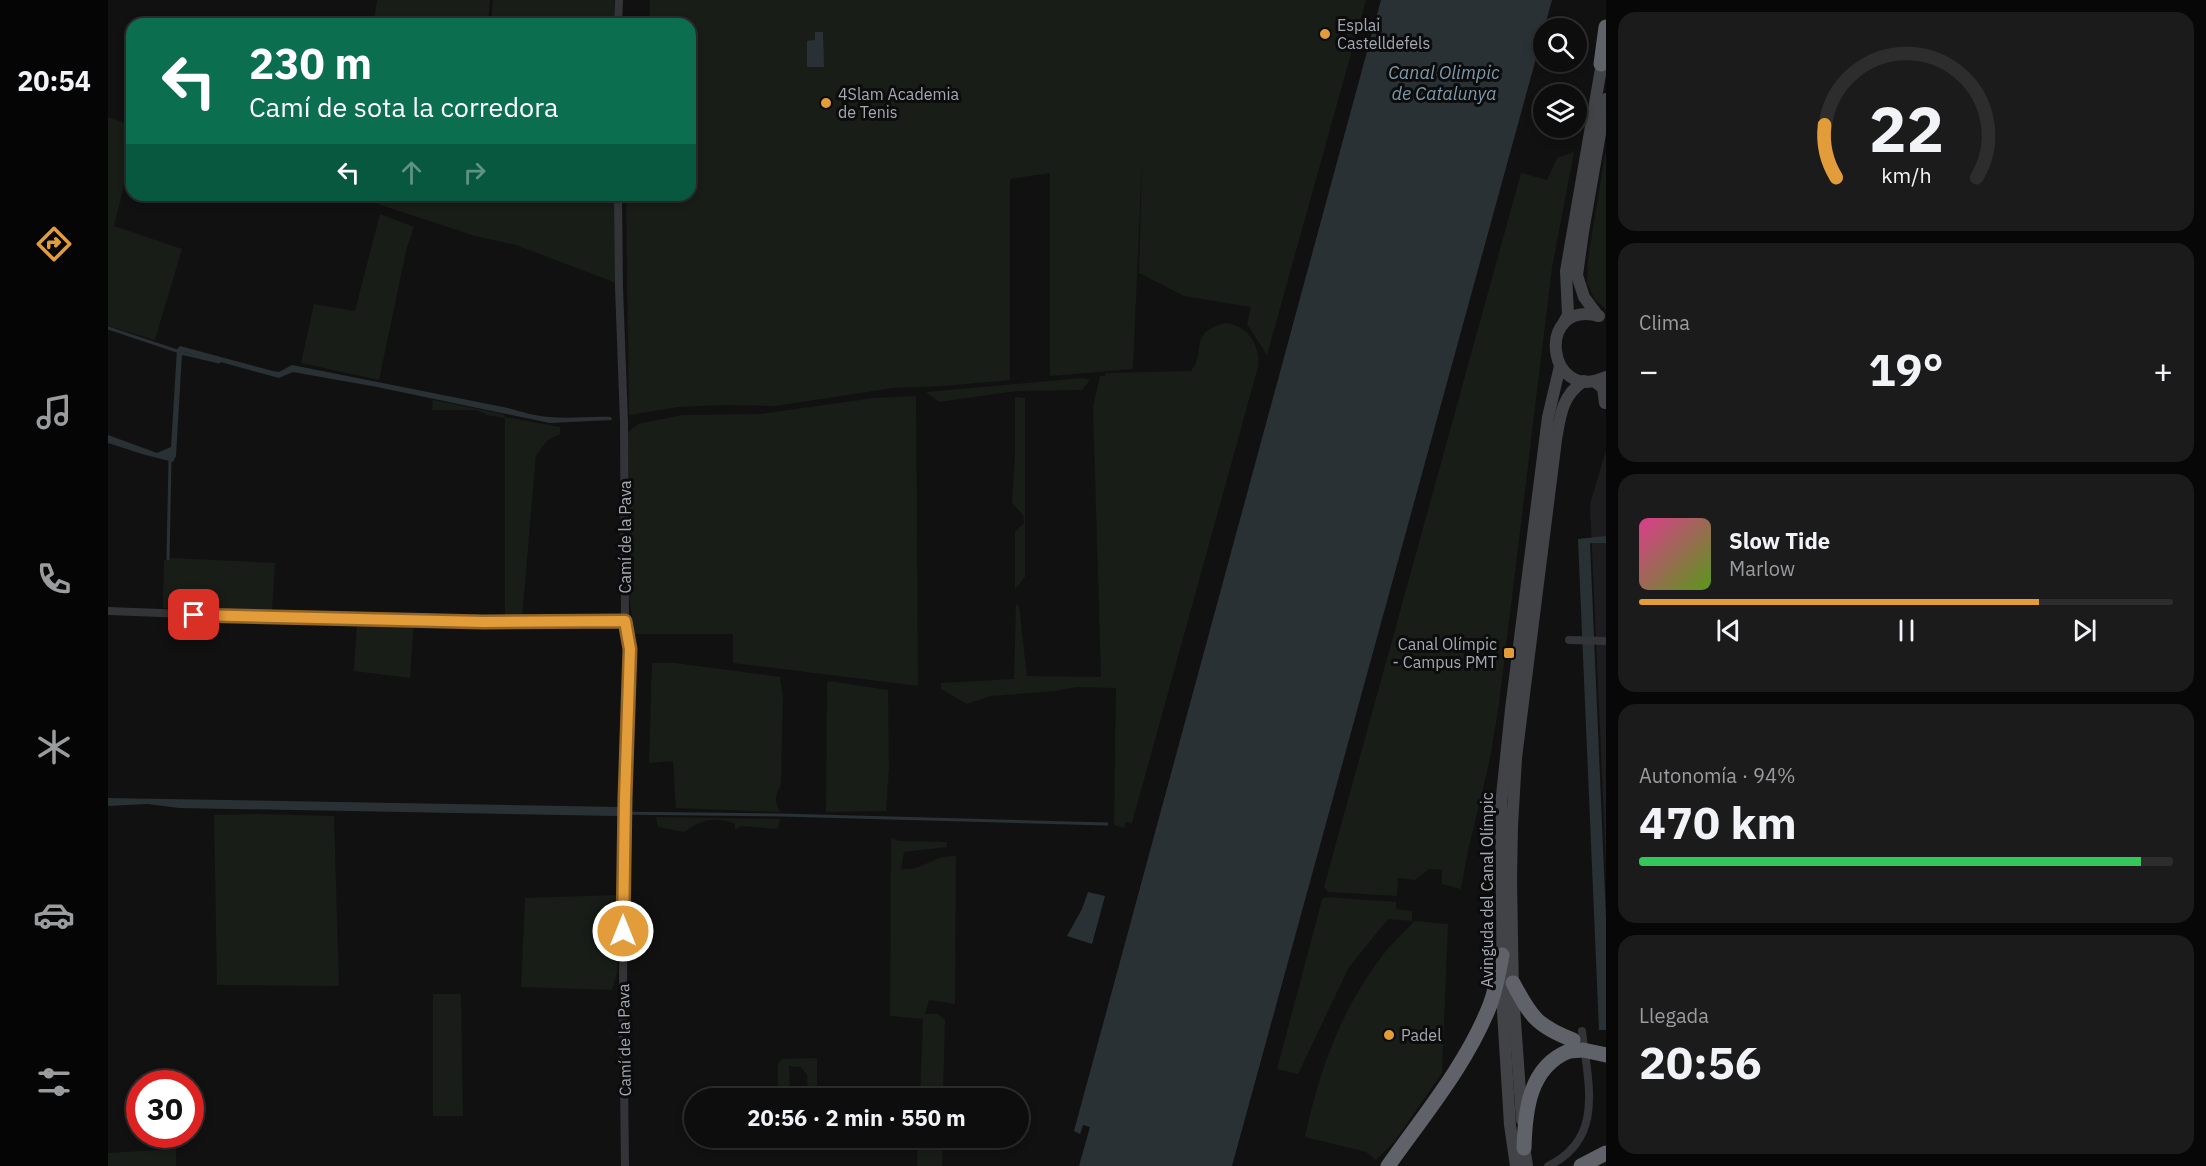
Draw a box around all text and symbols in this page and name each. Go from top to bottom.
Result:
place label: Esplai Castelldefels [1337,15,1430,53]
map controls [1533,18,1587,138]
button: search [1533,18,1587,72]
marker: Esplai Castelldefels [1318,27,1332,41]
text: 230 m [249,36,372,91]
icon: left [150,42,228,120]
water label: Canal Olimpic de Catalunya [1388,61,1500,105]
text: 20:54 [17,63,91,98]
place label: 4Slam Academia de Tenis [838,84,959,122]
button: layers [1533,84,1587,138]
text: Camí de sota la corredora [249,89,558,124]
text: 22 [1869,89,1943,170]
marker: 4Slam Academia de Tenis [819,96,833,110]
icon: left [332,156,365,189]
icon: ahead [395,156,428,189]
icon: right [458,156,491,189]
text: km/h [1881,162,1931,190]
icon: directions [33,223,75,265]
text: Clima [1639,309,1690,336]
text: 19° [1868,340,1944,398]
text: − [1639,349,1659,392]
text: + [2153,349,2173,392]
icon: music [33,391,75,433]
street label: Camí de la Pava [615,480,635,593]
text: Slow Tide [1729,526,1830,555]
text: Marlow [1729,555,1795,582]
icon: phone [33,558,75,600]
pin [168,589,219,640]
icon: arrive [177,598,210,631]
icon: previous [1712,614,1745,647]
icon: pause [1890,614,1923,647]
icon: next [2068,614,2101,647]
place label: Canal Olímpic - Campus PMT [1393,634,1497,672]
marker: Canal Olímpic - Campus PMT [1502,646,1516,660]
icon: climate [33,726,75,768]
text: Autonomía · 94% [1639,762,1796,789]
street label: Avinguda del Canal Olímpic [1477,792,1497,988]
text: 470 km [1639,793,1797,851]
icon: car [33,894,75,936]
position arrow [591,899,655,963]
street label: Camí de la Pava [613,983,635,1097]
text: Llegada [1639,1002,1709,1029]
place label: Padel [1401,1025,1442,1045]
marker: Padel [1382,1028,1396,1042]
text: 20:56 [1639,1033,1762,1091]
icon: filters [33,1061,75,1103]
speed limit sign: 30 [126,1070,204,1148]
text: 20:56 · 2 min · 550 m [747,1103,966,1132]

